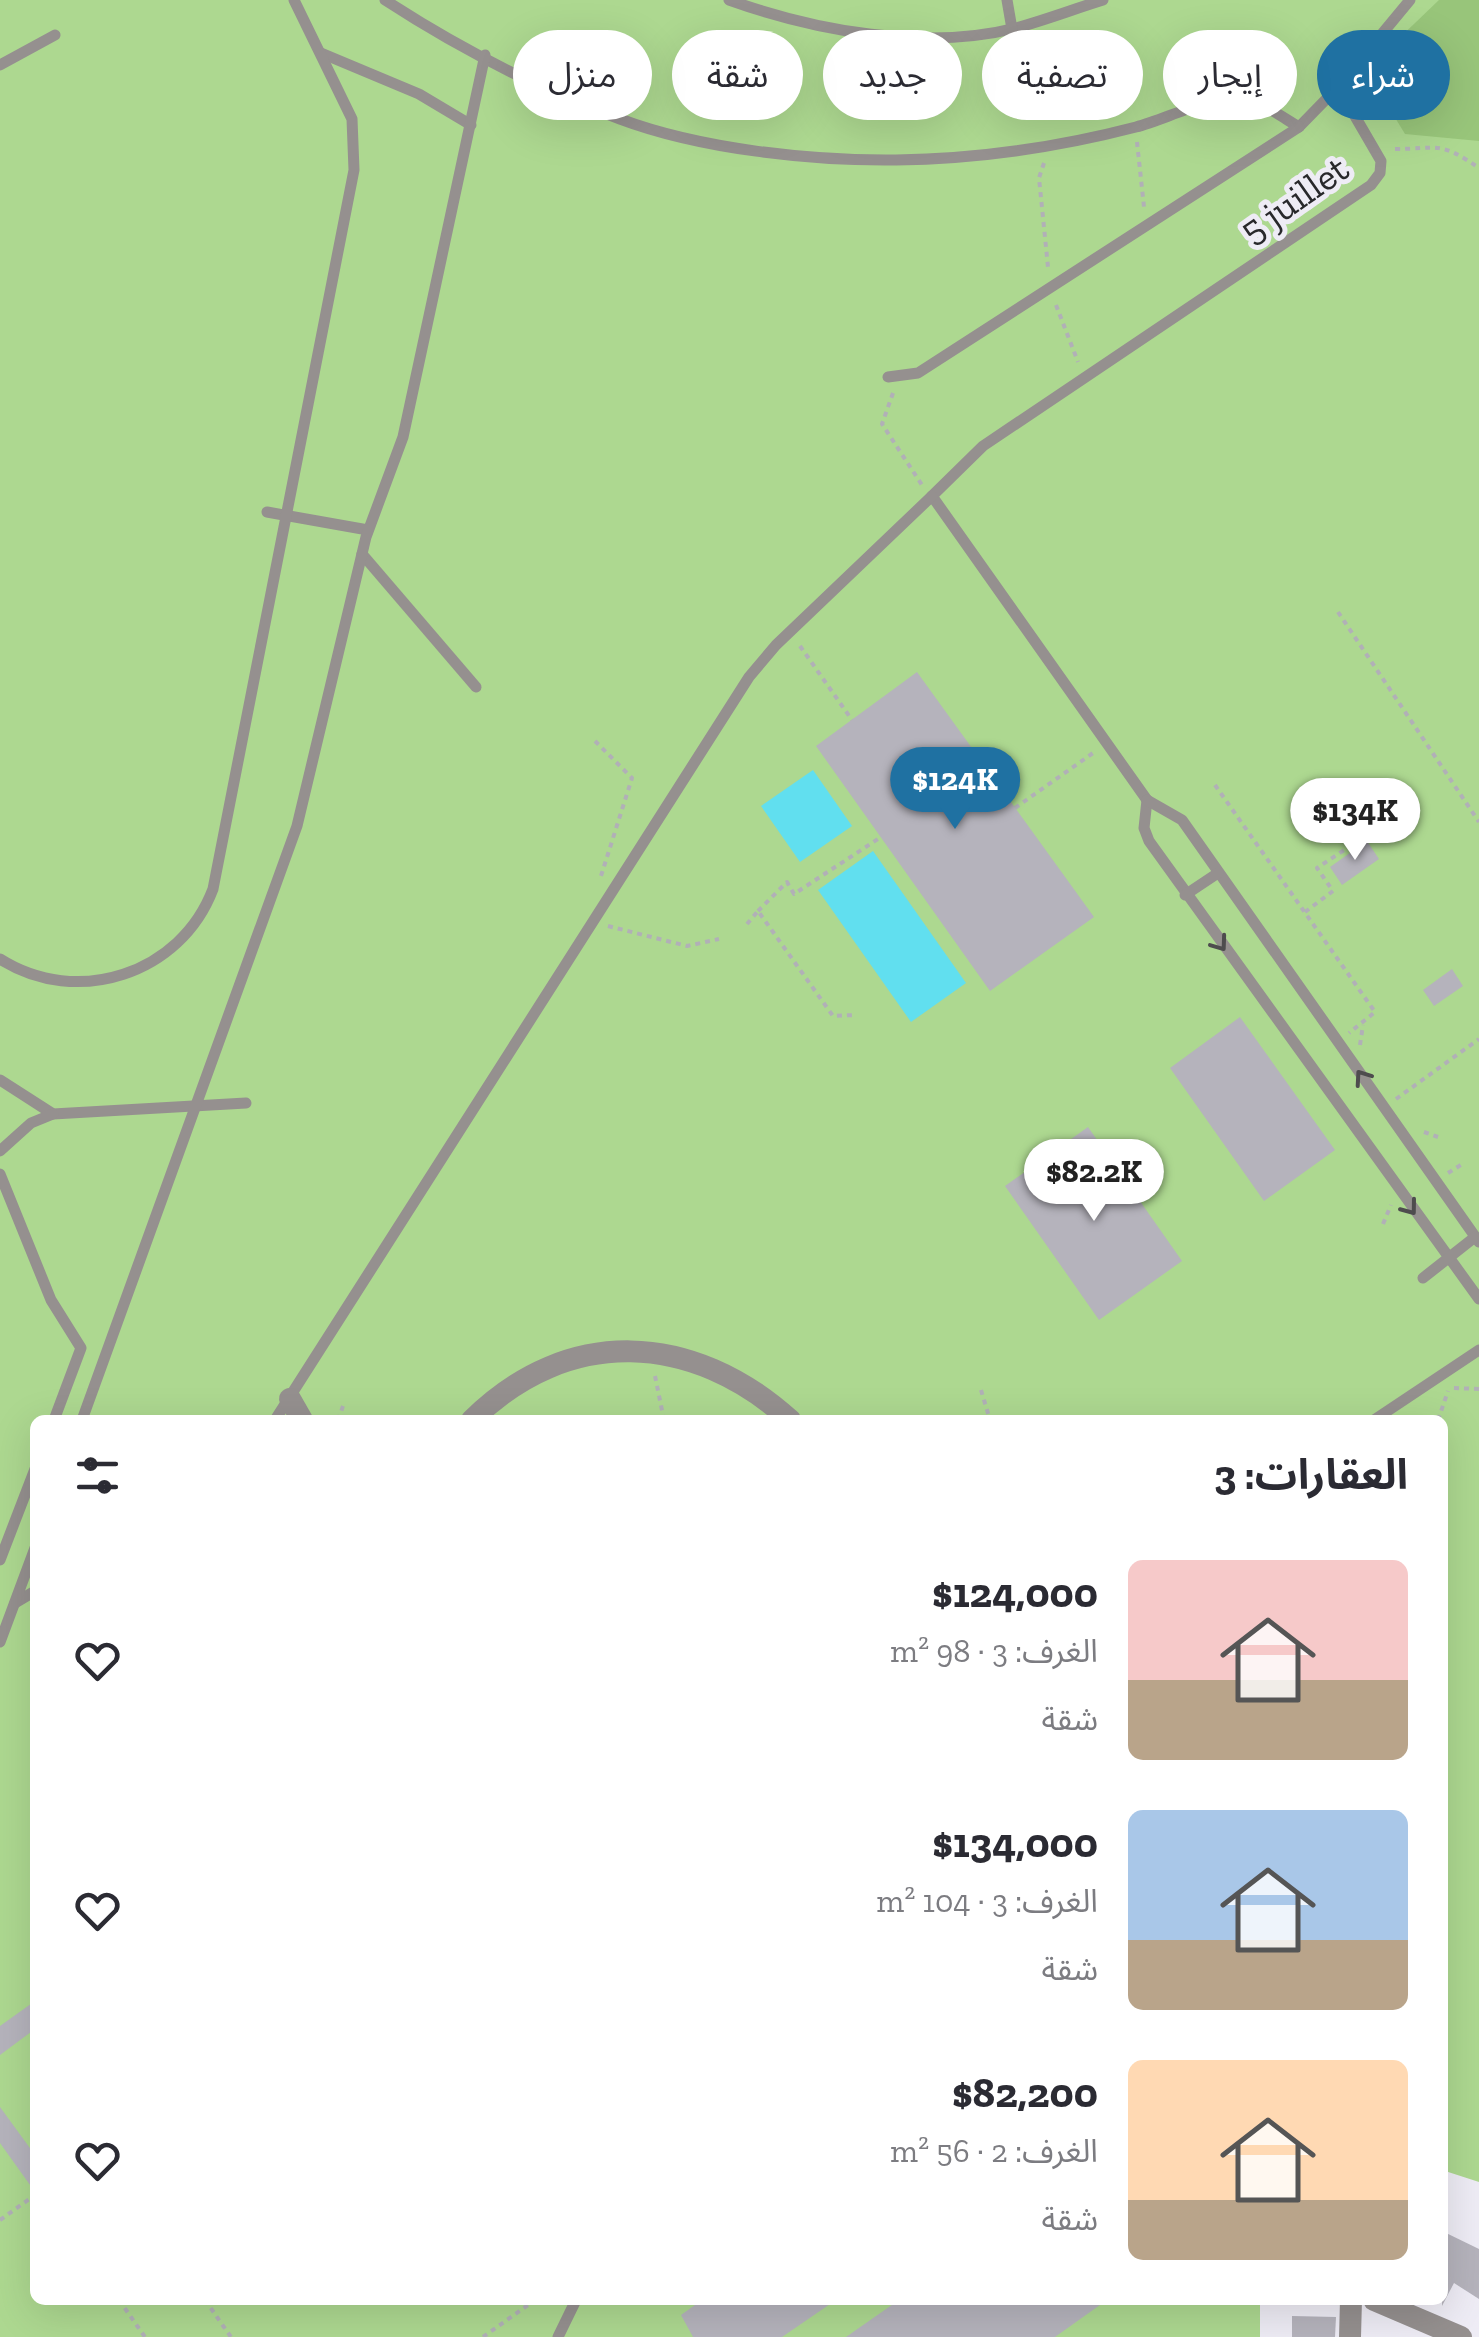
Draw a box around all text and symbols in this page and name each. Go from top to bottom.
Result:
chip: منزل [513,30,652,120]
chip: شقة [672,30,803,120]
chip: جديد [823,30,962,120]
chip: تصفية [982,30,1143,120]
chip: إيجار [1163,30,1297,120]
chip: شراء [1317,30,1450,120]
street label: 5 juillet [1231,145,1357,253]
pin: $124K [885,747,1025,832]
text: $124K [912,760,998,798]
pin: $134K [1285,778,1425,863]
text: $134K [1312,791,1398,829]
one-way arrow [1209,933,1226,951]
one-way arrow [1356,1069,1374,1088]
pin: $82.2K [1013,1139,1175,1224]
text: $82.2K [1046,1152,1142,1190]
one-way arrow [1399,1197,1416,1215]
icon: filters [70,1448,125,1503]
text: العقارات: 3 [1214,1449,1408,1500]
text: $124,000 [932,1567,1098,1618]
icon: home [1208,1600,1328,1720]
text: الغرف: 3 · 98 m² [890,1632,1098,1670]
icon: heart [70,1633,125,1688]
text: شقة [1042,1700,1098,1738]
text: $134,000 [932,1817,1098,1868]
icon: home [1208,1850,1328,1970]
text: الغرف: 3 · 104 m² [877,1882,1098,1920]
icon: heart [70,1883,125,1938]
text: شقة [1042,1950,1098,1988]
text: $82,200 [952,2067,1098,2118]
icon: home [1208,2100,1328,2220]
text: الغرف: 2 · 56 m² [890,2132,1098,2170]
icon: heart [70,2133,125,2188]
text: شقة [1042,2200,1098,2238]

